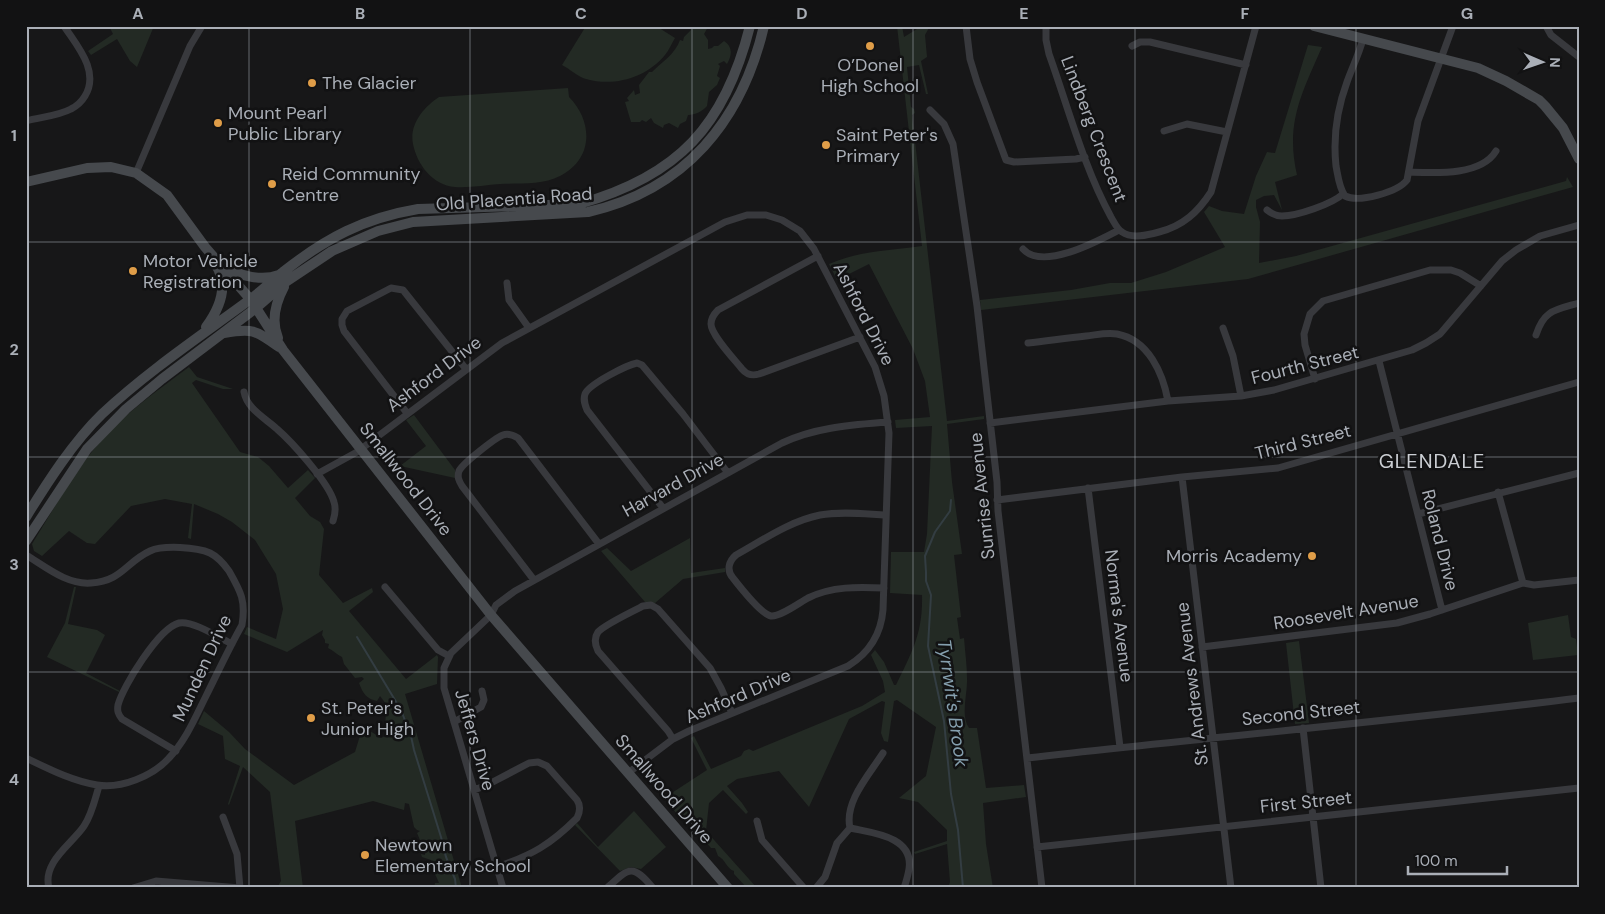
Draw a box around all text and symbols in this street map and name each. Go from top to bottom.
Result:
text: A [132,3,144,24]
text: B [355,3,365,24]
text: C [575,3,587,24]
text: D [796,3,808,24]
text: E [1019,3,1029,24]
text: F [1241,3,1250,24]
text: G [1461,3,1473,24]
north arrow [1518,38,1568,88]
marker: O’Donel High School [864,40,876,52]
place label: O’Donel High School [821,53,919,98]
street label: Lindberg Crescent [1055,53,1133,205]
text: N [1546,57,1564,68]
place label: The Glacier [322,71,417,95]
marker: The Glacier [306,77,318,89]
place label: Mount Pearl Public Library [228,101,342,146]
marker: Mount Pearl Public Library [212,117,224,129]
place label: Saint Peter's Primary [836,123,938,168]
text: 1 [11,125,17,146]
marker: Saint Peter's Primary [820,139,832,151]
place label: Reid Community Centre [282,162,420,207]
marker: Reid Community Centre [266,178,278,190]
street label: Old Placentia Road [435,182,593,216]
place label: Motor Vehicle Registration [143,249,258,294]
street label: Ashford Drive [828,258,900,370]
marker: Motor Vehicle Registration [127,265,139,277]
street label: Ashford Drive [382,330,486,418]
text: 2 [9,339,19,360]
street label: Fourth Street [1249,340,1361,390]
street label: Smallwood Drive [354,417,458,541]
street label: Third Street [1252,418,1354,466]
street label: Sunrise Avenue [963,431,1001,561]
street label: Harvard Drive [618,447,728,523]
district label: GLENDALE [1379,448,1485,474]
street label: Roland Drive [1416,487,1464,593]
place label: Morris Academy [1166,544,1302,568]
street label: Norma's Avenue [1099,548,1139,684]
marker: Morris Academy [1306,550,1318,562]
text: 3 [9,554,19,575]
street label: Roosevelt Avenue [1272,589,1420,635]
street label: St. Andrews Avenue [1170,601,1214,767]
street label: Munden Drive [167,611,237,725]
water label: Tyrrwit's Brook [932,637,974,769]
street label: Ashford Drive [681,663,795,729]
street label: Jeffers Drive [449,686,501,794]
street label: Second Street [1241,695,1361,731]
place label: St. Peter's Junior High [321,696,414,741]
marker: St. Peter's Junior High [305,712,317,724]
street label: Smallwood Drive [610,729,718,849]
text: 4 [9,769,19,790]
street label: First Street [1259,785,1353,819]
place label: Newtown Elementary School [375,833,531,878]
scale bar [1408,844,1506,876]
marker: Newtown Elementary School [359,849,371,861]
text: 100 m [1415,851,1458,871]

